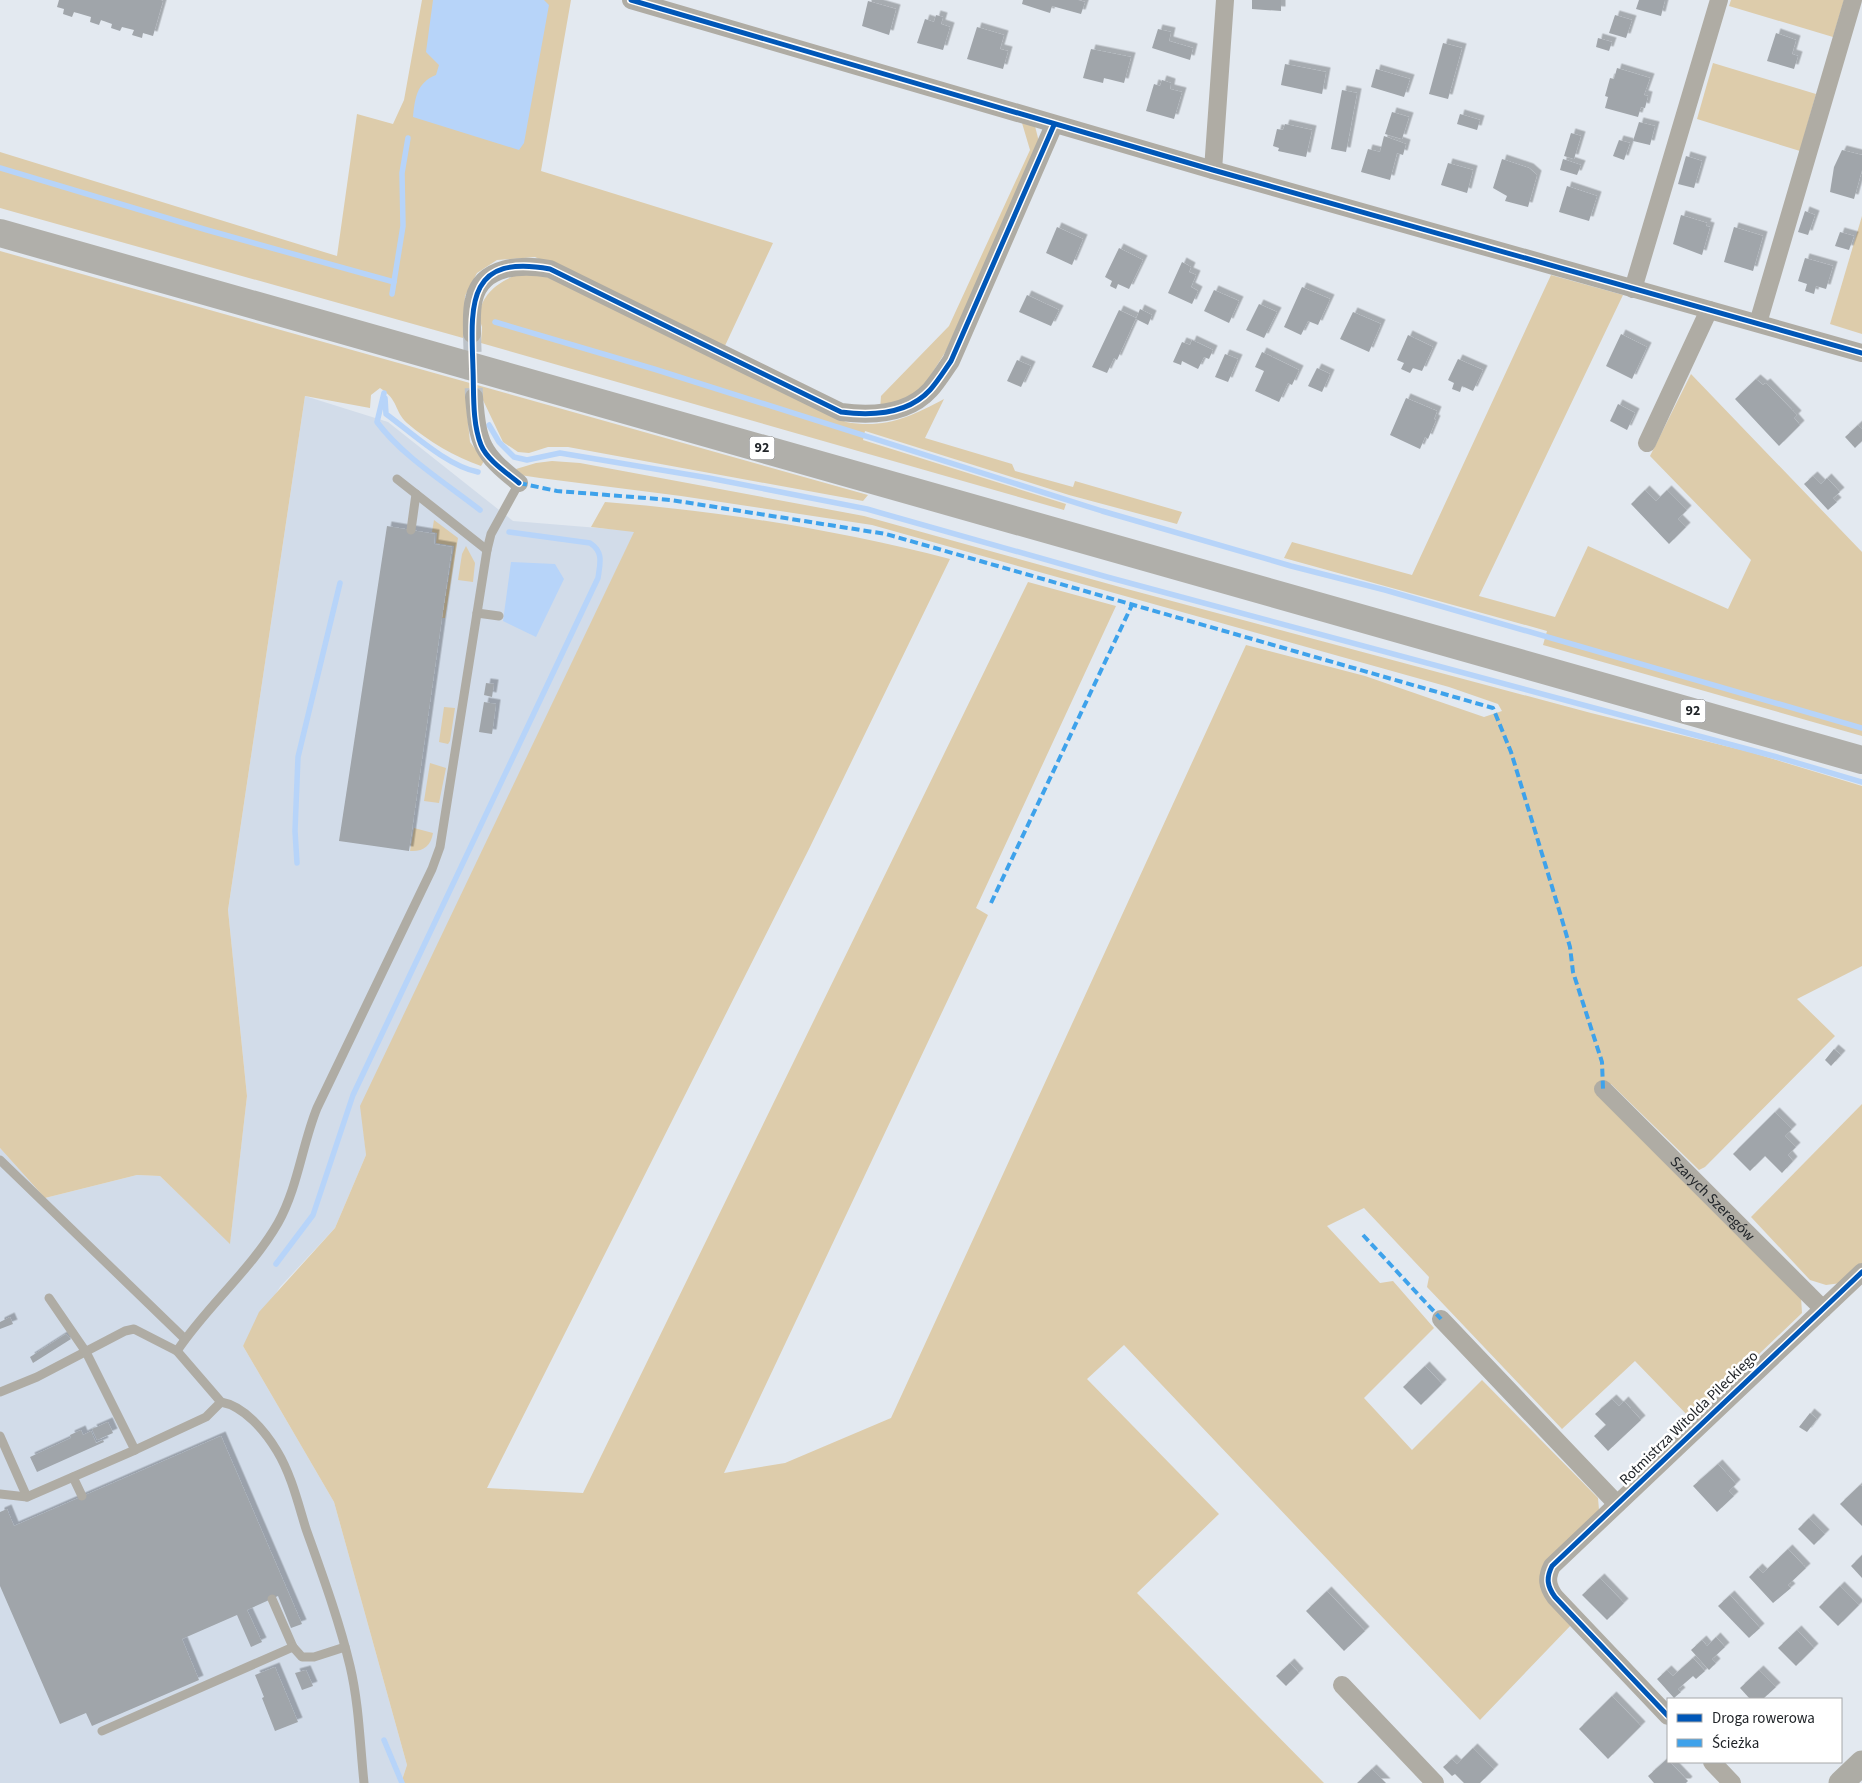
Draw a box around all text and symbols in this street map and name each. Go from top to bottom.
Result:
road number: 92 [750,436,774,459]
road number: 92 [1680,699,1706,722]
street label: Szarych Szeregów [1665,1151,1760,1246]
street label: Rotmistrza Witolda Pileckiego [1615,1346,1763,1490]
legend [1667,1698,1842,1763]
text: Droga rowerowa [1712,1708,1815,1729]
text: Ścieżka [1712,1733,1759,1754]

